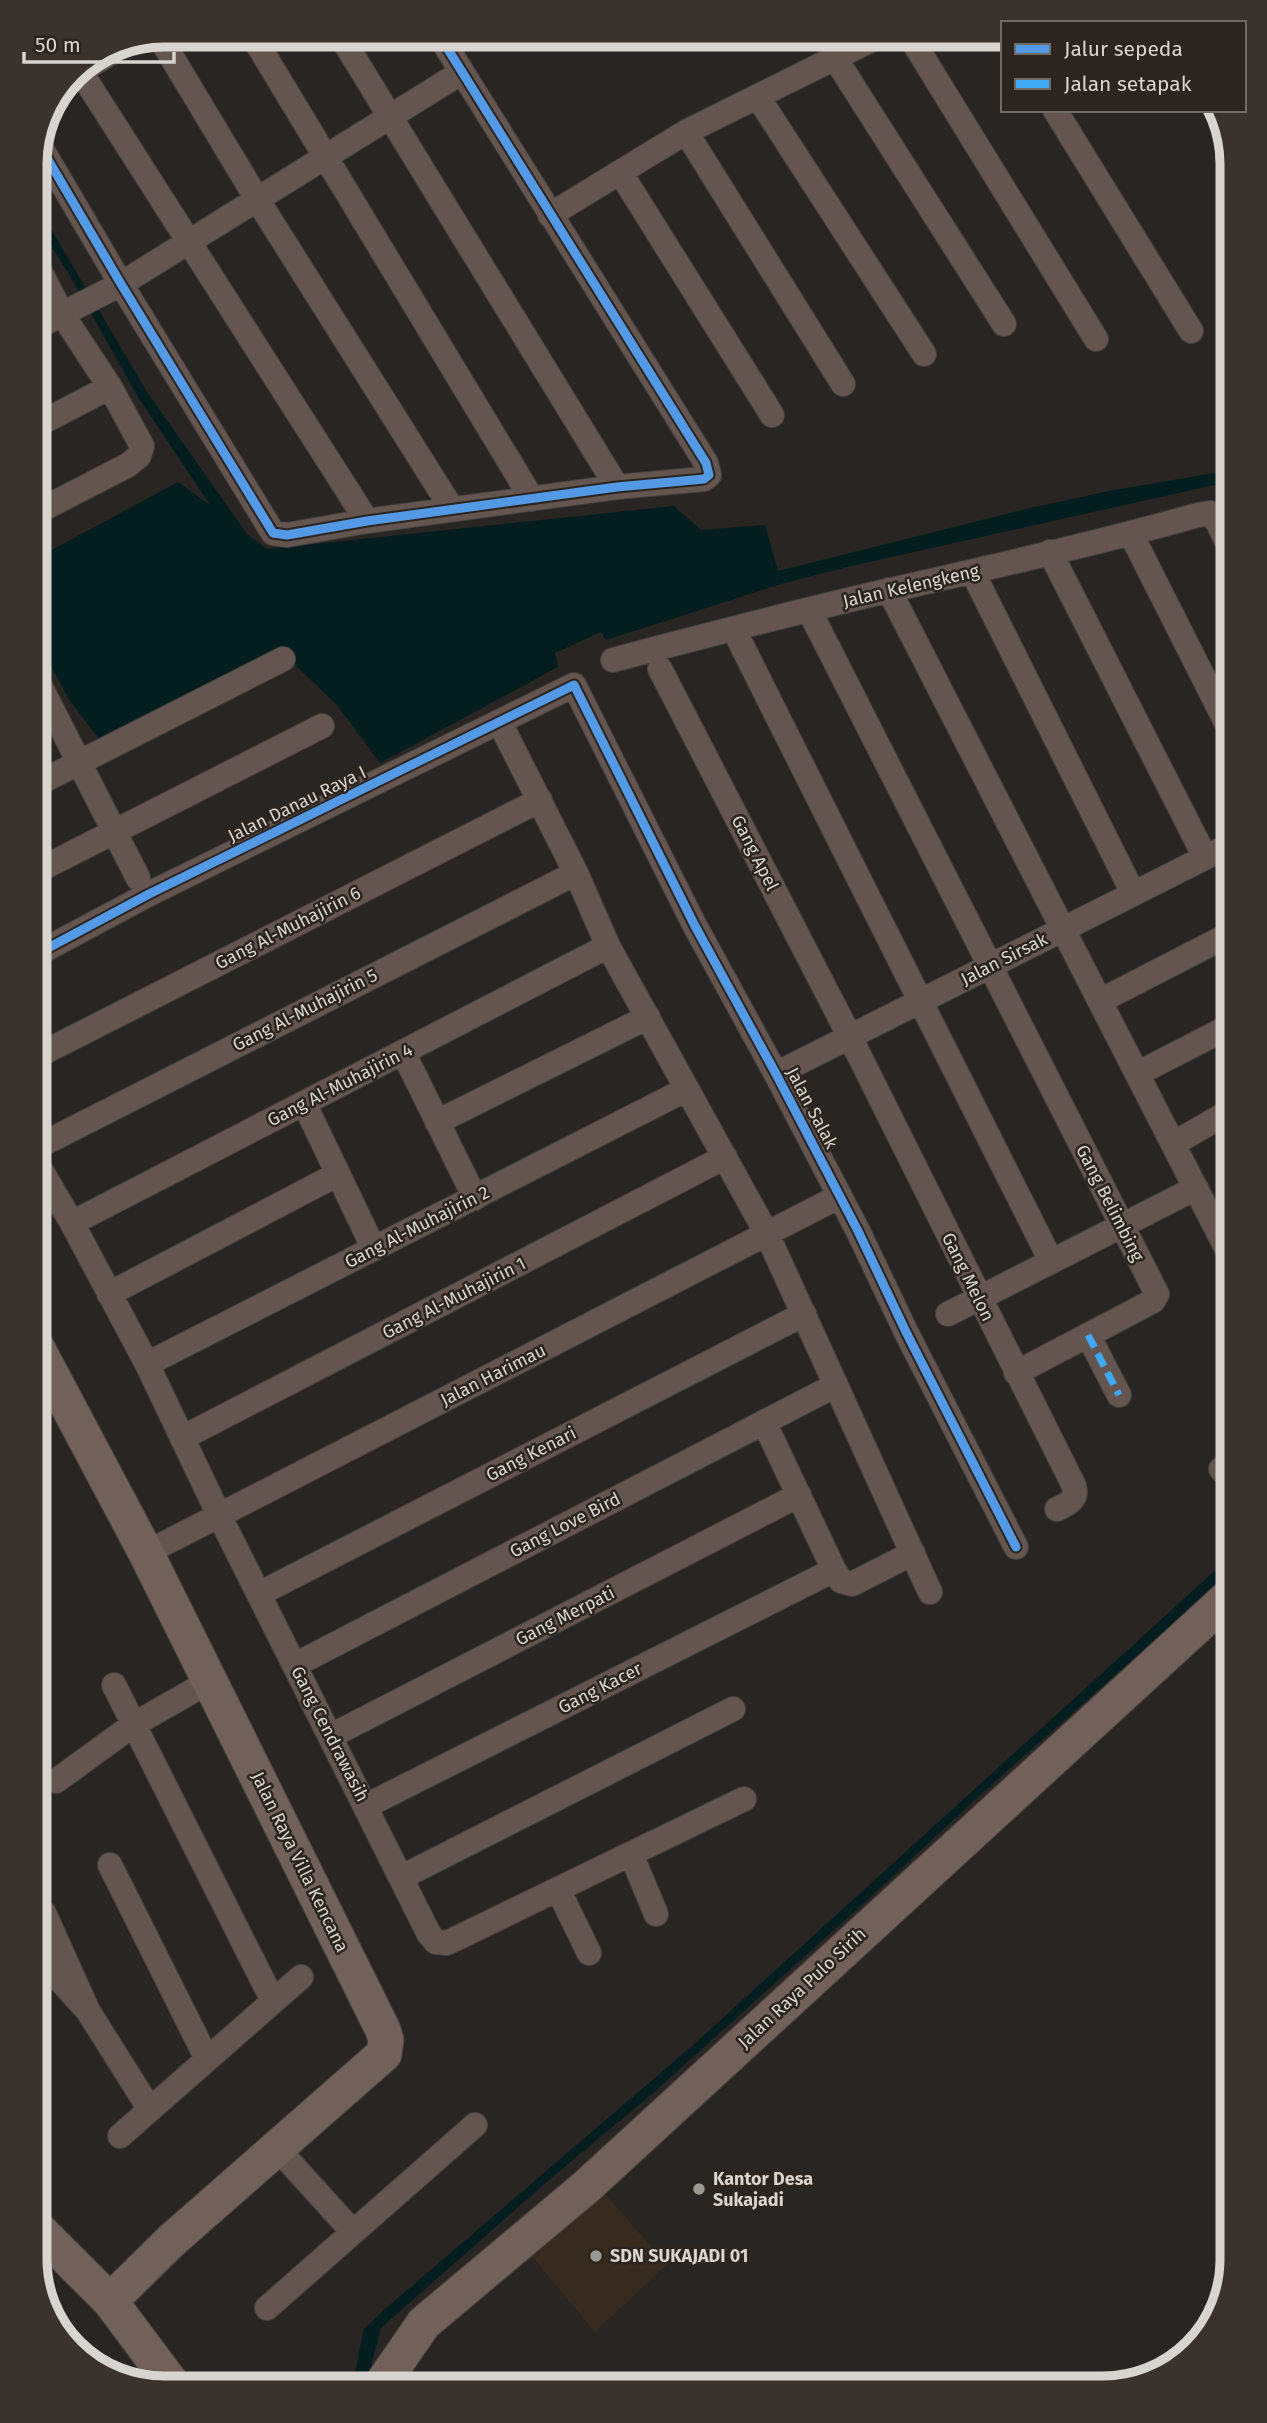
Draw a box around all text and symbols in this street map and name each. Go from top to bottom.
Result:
scale bar [24,21,175,65]
legend [1001,21,1246,112]
text: 50 m [35,32,81,58]
text: Jalur sepeda [1064,36,1183,62]
text: Jalan setapak [1064,71,1192,97]
street label: Jalan Kelengkeng [841,559,982,612]
street label: Jalan Danau Raya I [224,761,370,847]
street label: Gang Apel [727,812,783,894]
street label: Gang Al-Muhajirin 6 [212,882,364,974]
street label: Jalan Sirsak [957,927,1052,990]
street label: Gang Al-Muhajirin 5 [229,964,381,1056]
street label: Gang Al-Muhajirin 4 [264,1039,417,1131]
street label: Jalan Salak [781,1064,843,1153]
street label: Gang Belimbing [1071,1141,1149,1266]
street label: Gang Al-Muhajirin 2 [341,1181,493,1273]
street label: Gang Melon [937,1229,999,1325]
street label: Gang Al-Muhajirin 1 [378,1252,530,1344]
street label: Jalan Harimau [437,1339,549,1411]
street label: Gang Kenari [482,1422,580,1486]
street label: Gang Love Bird [506,1488,624,1562]
street label: Gang Merpati [512,1582,618,1650]
street label: Gang Kacer [554,1657,646,1718]
street label: Gang Cendrawasih [286,1663,374,1805]
street label: Jalan Raya Villa Kencana [247,1768,353,1956]
street label: Jalan Raya Pulo Sirih [733,1923,871,2053]
place label: Kantor Desa Sukajadi [713,2168,813,2211]
marker: Kantor Desa Sukajadi [691,2181,707,2197]
place label: SDN SUKAJADI 01 [610,2245,748,2267]
marker: SDN SUKAJADI 01 [588,2248,604,2264]

